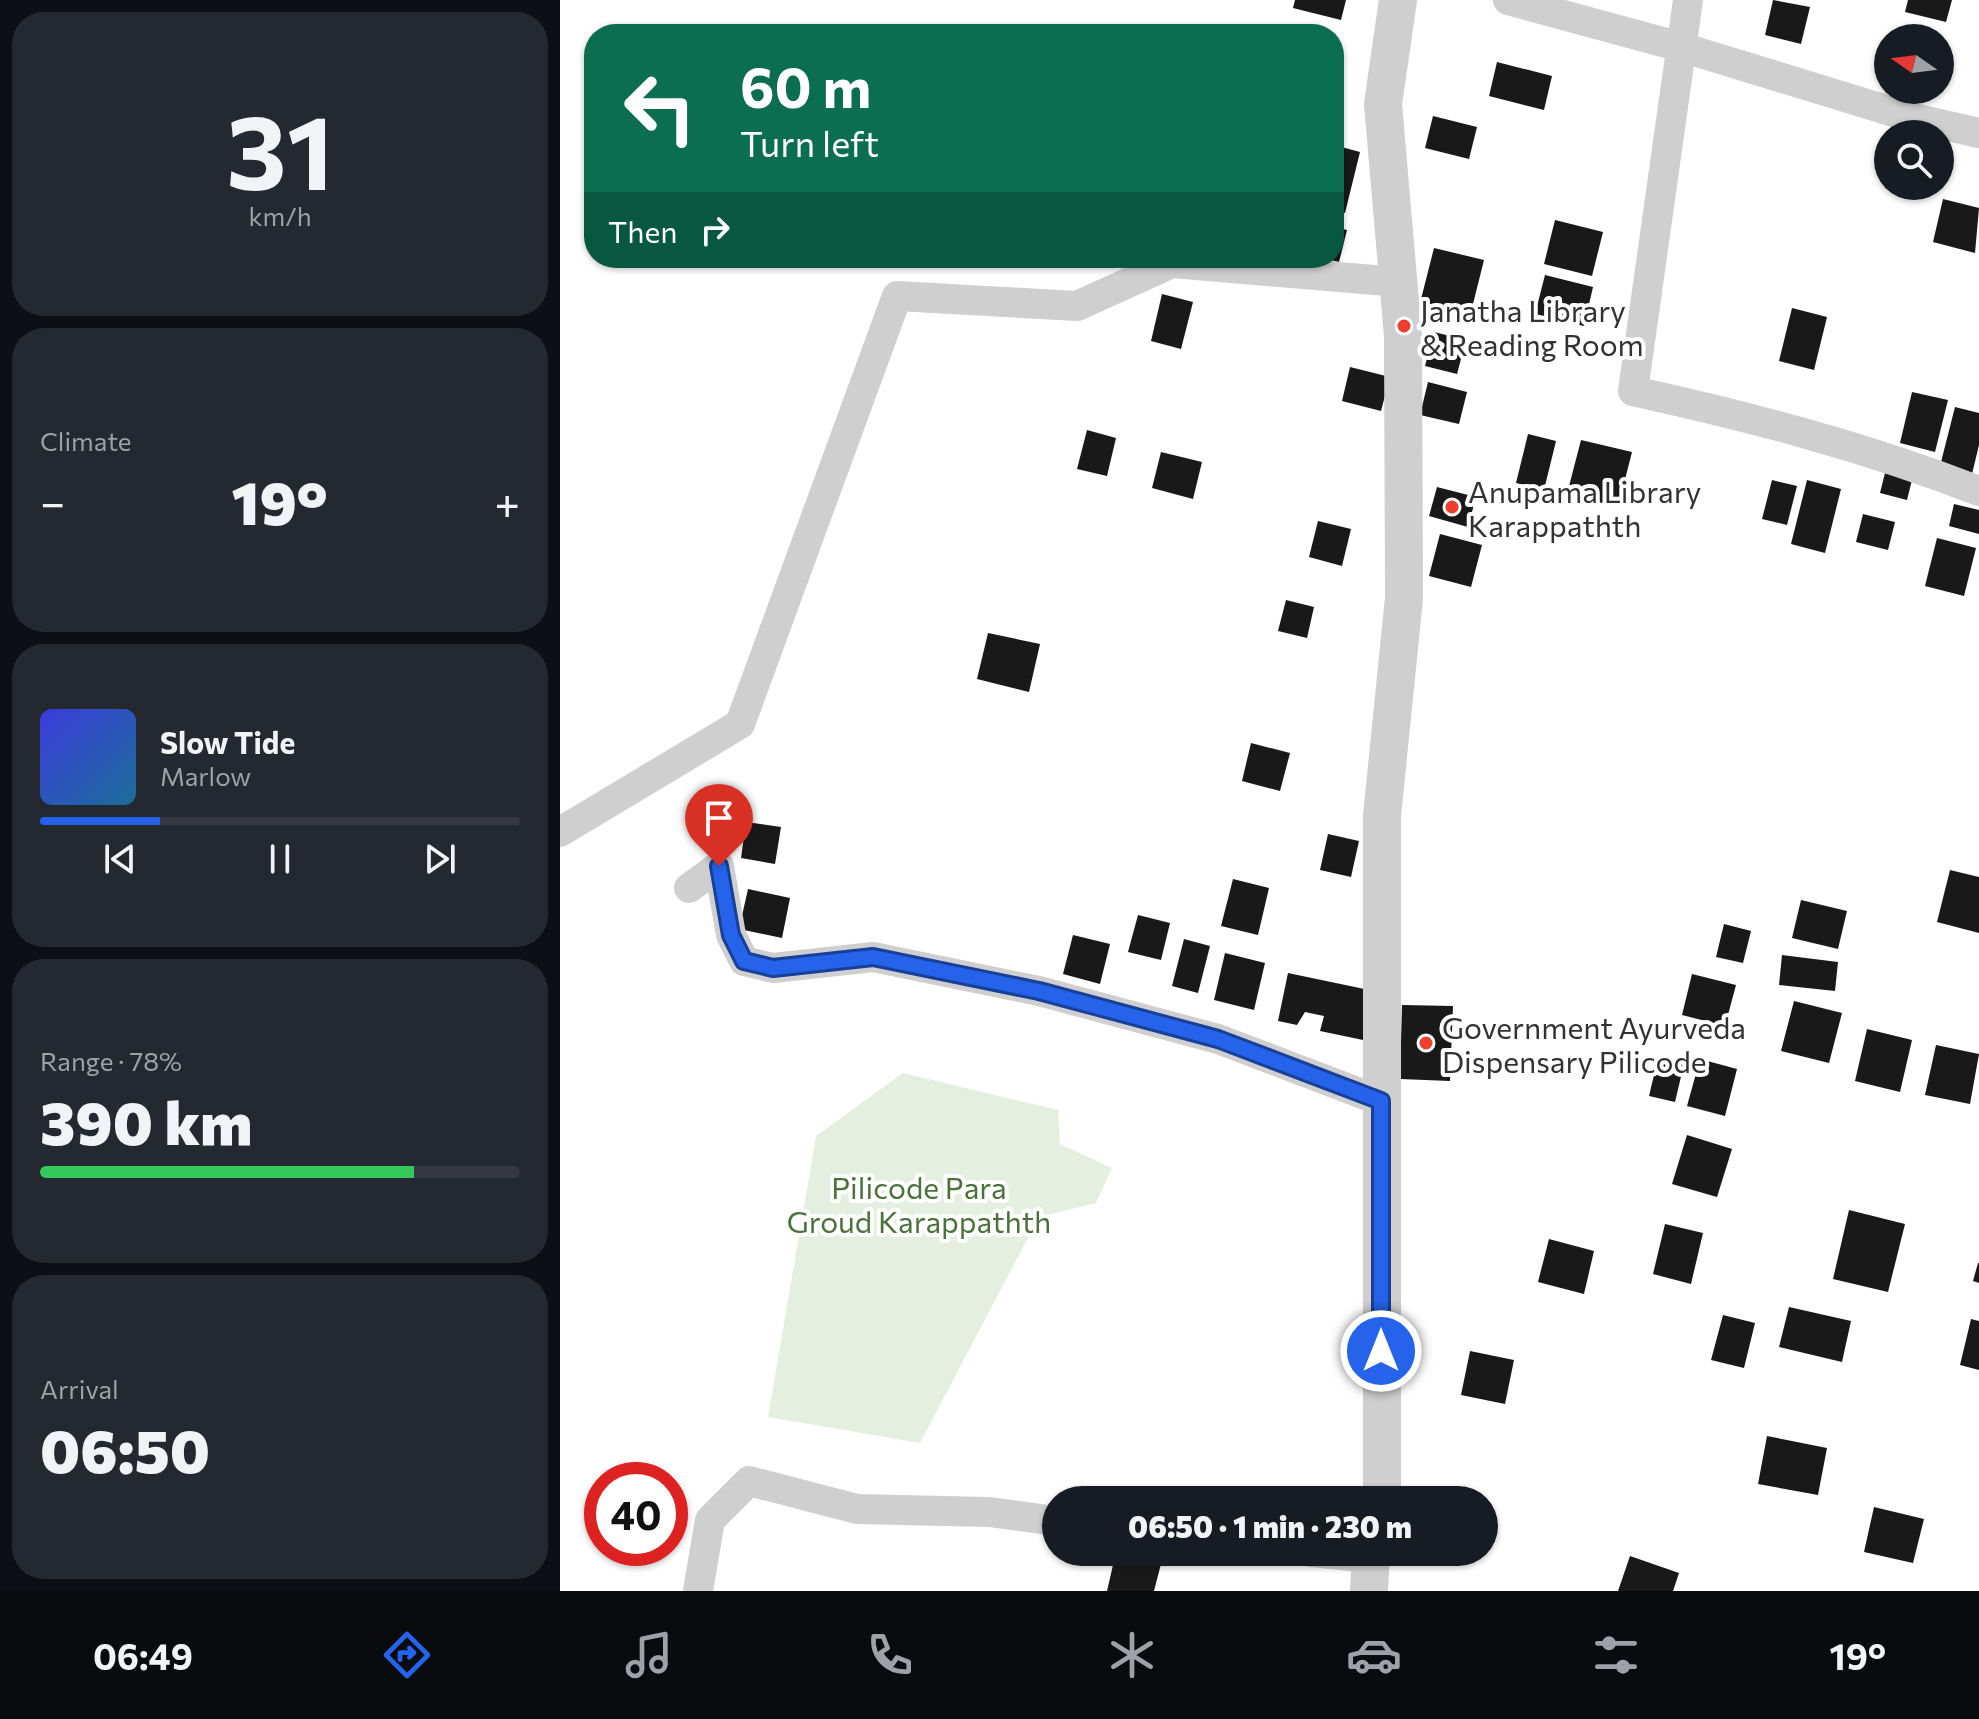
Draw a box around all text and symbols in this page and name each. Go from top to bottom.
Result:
north arrow [1874,24,1954,104]
map controls [1874,24,1954,200]
text: 60 m [740,51,871,120]
icon: left [608,56,712,160]
text: 31 [226,84,334,211]
text: Turn left [740,120,879,164]
button: search [1874,120,1954,200]
text: km/h [248,200,312,231]
icon: right [693,208,737,252]
text: Then [608,212,677,249]
place label: Janatha Library & Reading Room [1420,291,1644,362]
marker: Janatha Library & Reading Room [1395,317,1413,335]
text: Climate [40,425,132,456]
text: 19° [231,464,328,537]
place label: Anupama Library Karappathth [1468,472,1701,543]
text: − [40,474,65,528]
text: + [494,474,520,528]
marker: Anupama Library Karappathth [1443,498,1461,516]
text: Slow Tide [160,723,295,760]
text: Marlow [160,760,251,791]
pin [685,784,753,866]
icon: arrive [697,796,741,840]
icon: previous [98,837,142,881]
icon: pause [258,837,302,881]
icon: next [418,837,462,881]
place label: Government Ayurveda Dispensary Pilicode [1442,1008,1746,1079]
marker: Government Ayurveda Dispensary Pilicode [1417,1034,1435,1052]
text: Range · 78% [40,1045,182,1076]
text: 390 km [40,1084,252,1157]
park label: Pilicode Para Groud Karappathth [787,1168,1051,1239]
position arrow [1339,1309,1423,1393]
text: Arrival [40,1373,119,1404]
text: 06:50 [40,1412,210,1485]
speed limit sign: 40 [584,1462,688,1566]
text: 06:50 · 1 min · 230 m [1128,1507,1412,1544]
icon: directions [379,1627,435,1683]
icon: music [621,1627,677,1683]
icon: phone [862,1627,918,1683]
icon: climate [1104,1627,1160,1683]
icon: car [1346,1627,1402,1683]
icon: filters [1588,1627,1644,1683]
text: 06:49 [93,1633,193,1677]
text: 19° [1830,1633,1886,1677]

